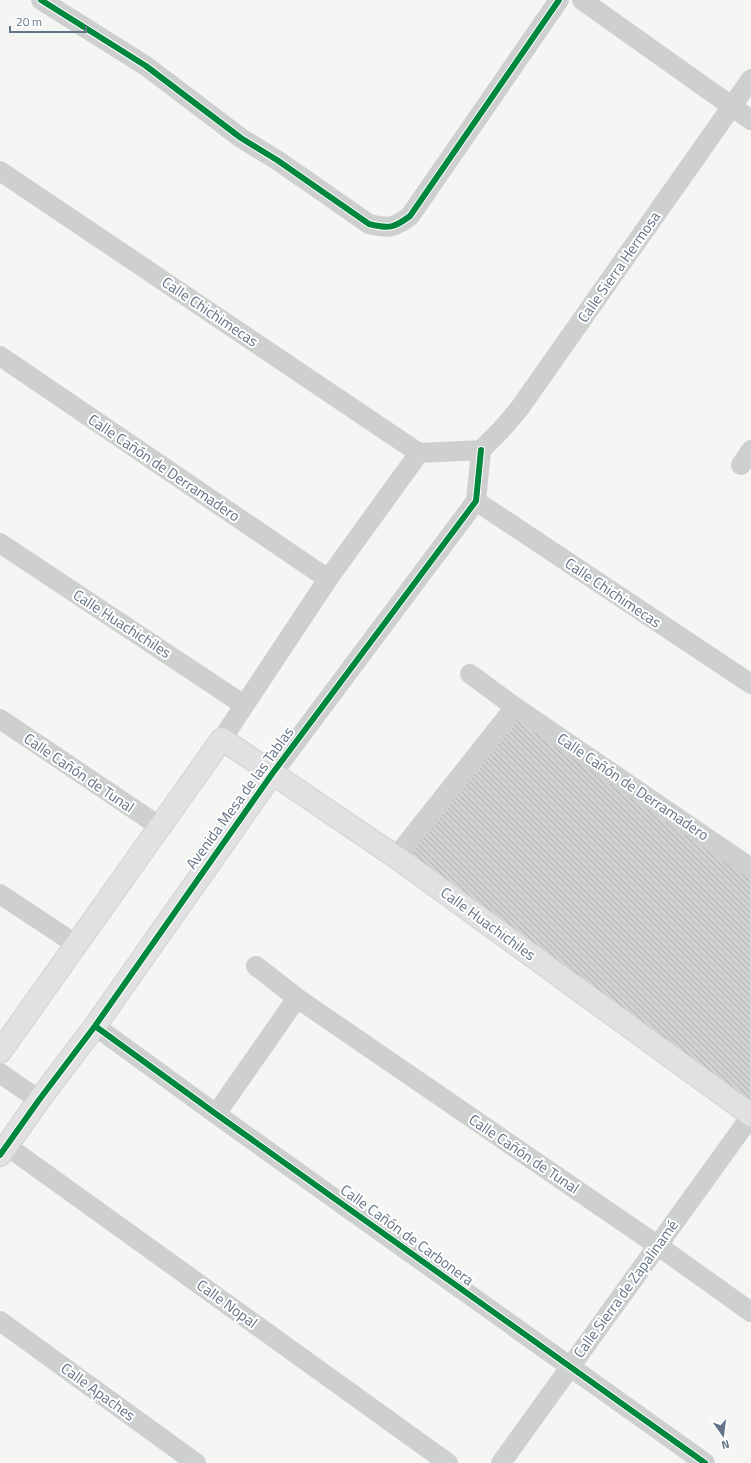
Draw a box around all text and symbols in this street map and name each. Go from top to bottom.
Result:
scale bar [10,8,86,34]
text: 20 m [16,12,42,31]
street label: Calle Sierra Hermosa [571,206,666,327]
street label: Calle Chichimecas [157,271,263,352]
street label: Calle Cañón de Derramadero [84,408,245,527]
street label: Calle Chichimecas [560,552,666,633]
street label: Calle Huachichiles [69,583,176,664]
street label: Avenida Mesa de las Tablas [180,722,299,874]
street label: Calle Cañón de Tunal [19,727,139,818]
street label: Calle Cañón de Derramadero [553,727,714,846]
street label: Calle Huachichiles [436,881,541,966]
street label: Calle Cañón de Tunal [464,1108,584,1199]
street label: Calle Cañón de Carbonera [336,1178,479,1291]
street label: Calle Sierra de Zapalinamé [568,1215,684,1363]
street label: Calle Nopal [192,1274,263,1334]
street label: Calle Apaches [56,1357,140,1426]
north arrow [703,1415,743,1455]
text: N [720,1436,731,1453]

